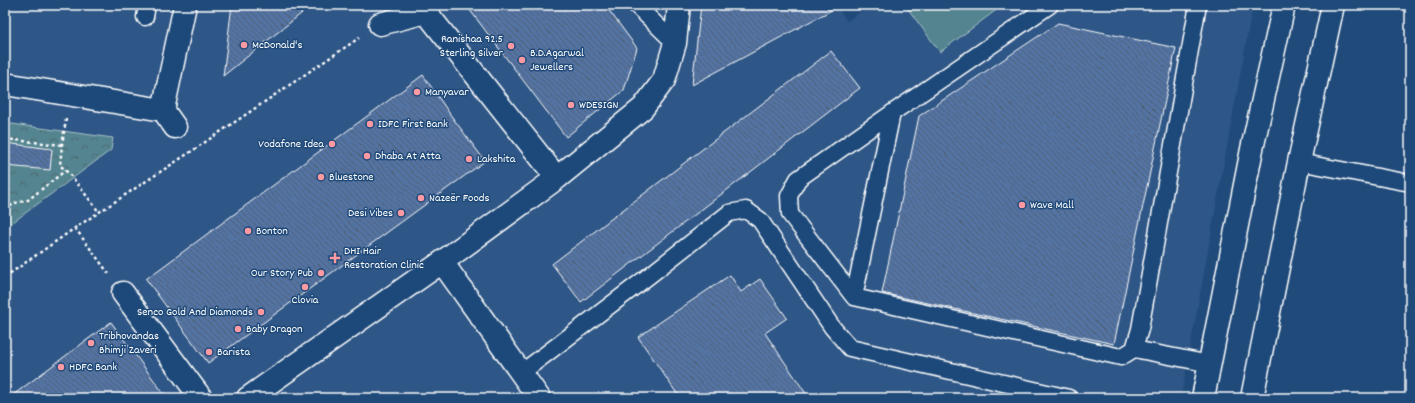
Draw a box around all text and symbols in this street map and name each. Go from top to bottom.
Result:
place label: Ranishaa 92.5 Sterling Silver [440,31,504,62]
place label: McDonald's [252,37,302,54]
marker: McDonald's [239,40,249,50]
marker: Ranishaa 92.5 Sterling Silver [506,41,516,51]
place label: B.D.Agarwal Jewellers [530,45,584,76]
marker: B.D.Agarwal Jewellers [517,55,527,65]
place label: Manyavar [425,84,469,101]
marker: Manyavar [412,87,422,97]
place label: WDESIGN [579,97,619,114]
marker: WDESIGN [566,100,576,110]
place label: IDFC First Bank [378,116,448,133]
marker: IDFC First Bank [365,119,375,129]
place label: Vodafone Idea [258,136,324,153]
marker: Vodafone Idea [327,139,337,149]
place label: Dhaba At Atta [375,148,441,165]
marker: Dhaba At Atta [362,151,372,161]
place label: Lakshita [477,151,516,168]
marker: Lakshita [464,154,474,164]
place label: Bluestone [329,169,374,186]
marker: Bluestone [316,172,326,182]
place label: Nazeër Foods [429,190,489,207]
marker: Nazeër Foods [416,193,426,203]
place label: Wave Mall [1030,197,1074,214]
marker: Wave Mall [1017,200,1027,210]
place label: Desi Vibes [348,205,393,222]
marker: Desi Vibes [396,208,406,218]
place label: Bonton [256,223,288,240]
marker: Bonton [243,226,253,236]
place label: DHI Hair Restoration Clinic [344,243,424,274]
marker: DHI Hair Restoration Clinic [329,252,341,264]
place label: Our Story Pub [251,265,313,282]
marker: Our Story Pub [316,268,326,278]
marker: Clovia [300,282,310,292]
place label: Clovia [292,292,319,309]
place label: Senco Gold And Diamonds [137,304,253,321]
marker: Senco Gold And Diamonds [256,307,266,317]
place label: Baby Dragon [246,321,303,338]
marker: Baby Dragon [233,324,243,334]
place label: Tribhovandas Bhimji Zaveri [99,328,159,359]
marker: Tribhovandas Bhimji Zaveri [86,338,96,348]
place label: Barista [217,344,250,361]
marker: Barista [204,347,214,357]
place label: HDFC Bank [69,359,117,376]
marker: HDFC Bank [56,362,66,372]

